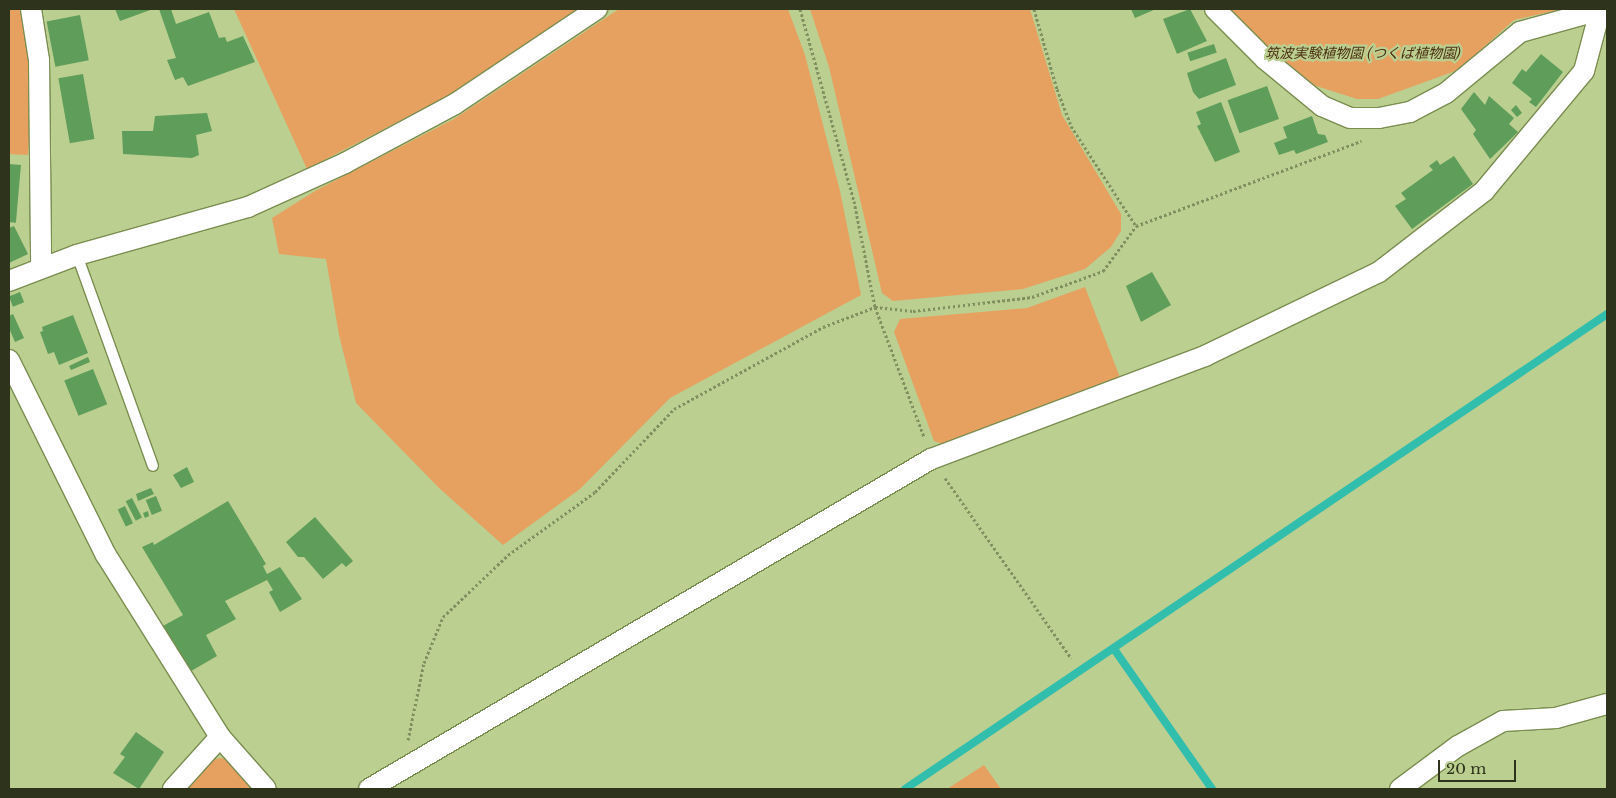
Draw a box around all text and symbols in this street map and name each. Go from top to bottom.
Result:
park label: 筑波実験植物園 (つくば植物園) [1265,45,1461,61]
scale bar [1441,750,1518,782]
text: 20 m [1446,759,1486,778]

